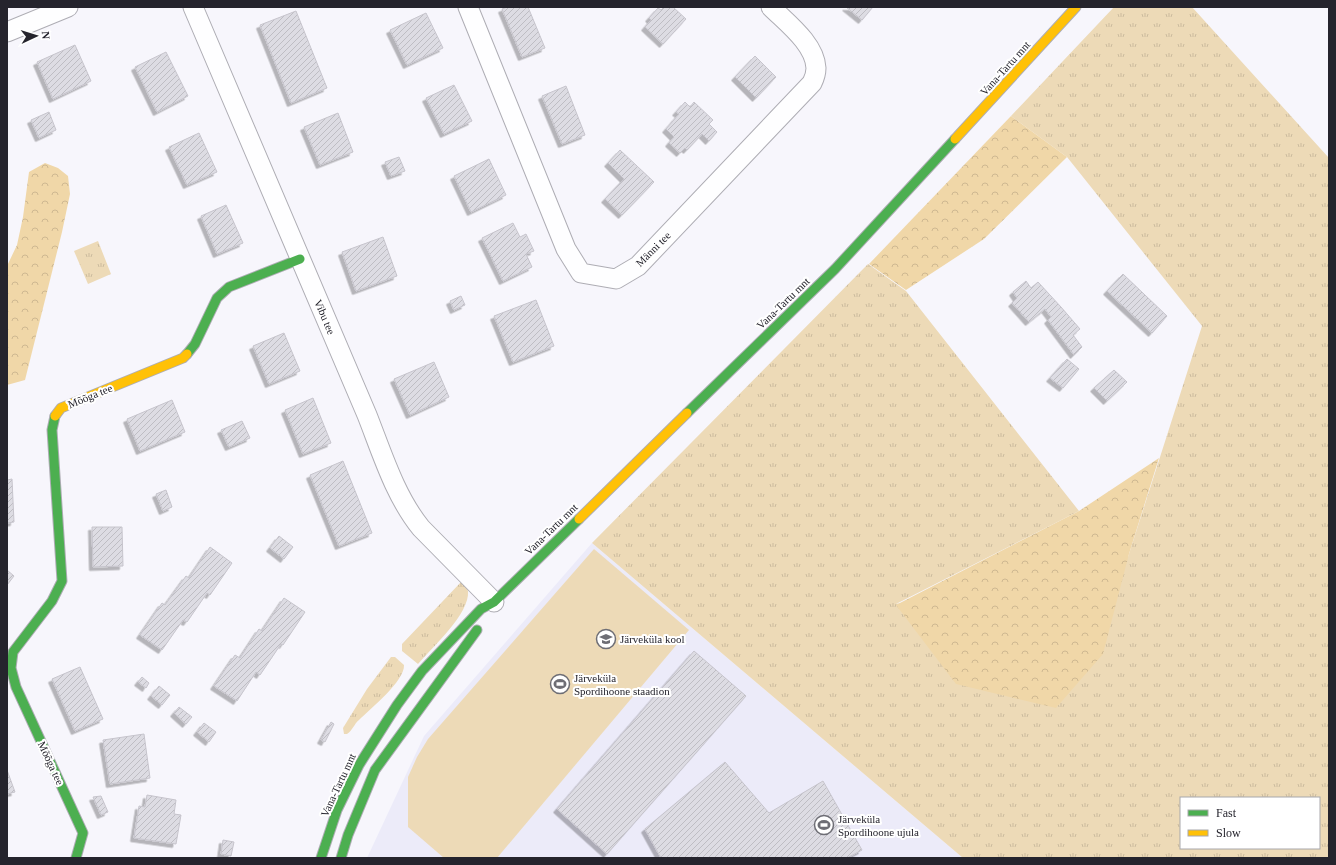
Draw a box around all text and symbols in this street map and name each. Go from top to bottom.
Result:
north arrow [16,16,56,56]
text: N [40,31,52,40]
street label: Vana-Tartu mnt [978,39,1032,97]
street label: Männi tee [633,229,673,269]
street label: Vana-Tartu mnt [754,275,812,331]
street label: Vibu tee [312,298,338,336]
street label: Mõõga tee [66,382,114,410]
street label: Vana-Tartu mnt [522,501,580,557]
school or university icon: Järveküla kool [595,628,617,650]
place label: Järveküla kool [620,633,684,645]
place label: Järveküla Spordihoone staadion [574,672,670,697]
sports icon: Järveküla Spordihoone staadion [549,673,571,695]
street label: Mõõga tee [36,739,66,787]
street label: Vana-Tartu mnt [318,751,358,819]
legend [1180,797,1320,849]
text: Fast [1216,806,1237,820]
place label: Järveküla Spordihoone ujula [838,813,919,838]
sports icon: Järveküla Spordihoone ujula [813,814,835,836]
text: Slow [1216,826,1241,840]

